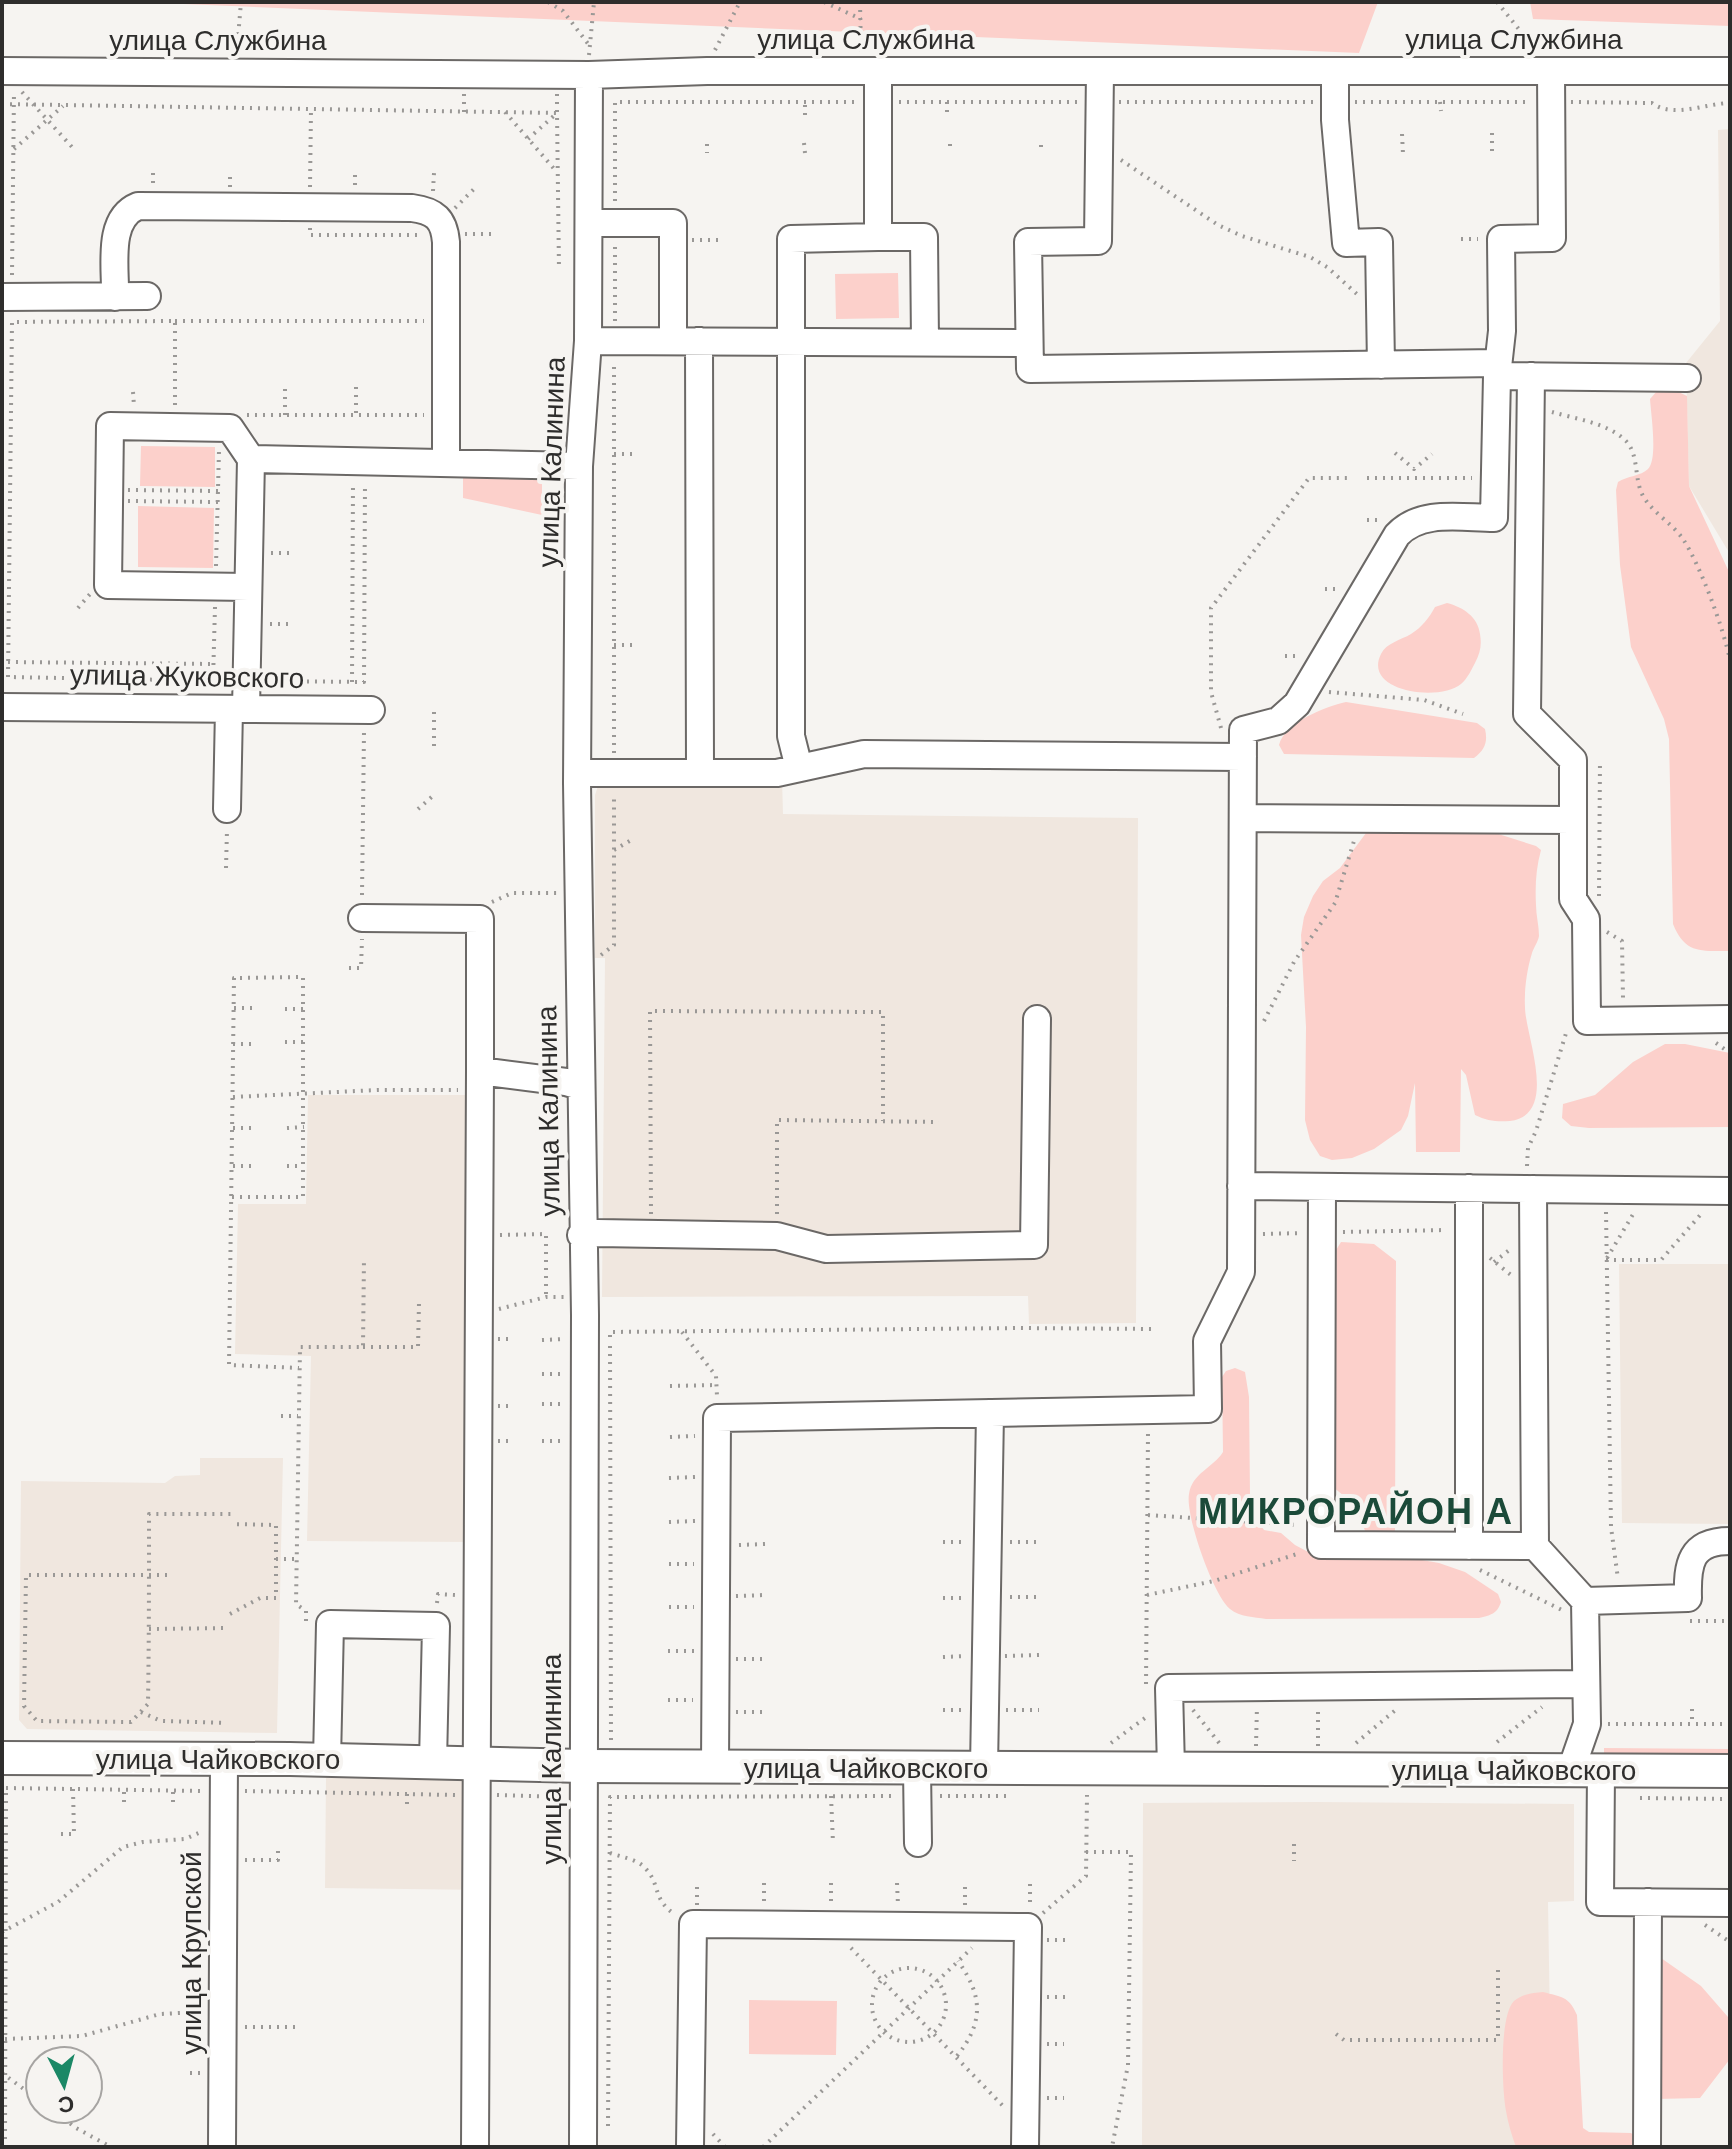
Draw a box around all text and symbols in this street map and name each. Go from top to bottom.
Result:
street label: улица Службина [757,24,975,55]
street label: улица Службина [1405,24,1623,55]
street label: улица Службина [109,25,327,56]
street label: улица Калинина [532,356,571,568]
street label: улица Жуковского [70,659,304,694]
street label: улица Калинина [531,1005,566,1217]
district label: МИКРОРАЙОН А [1198,1490,1514,1532]
street label: улица Калинина [536,1653,567,1864]
street label: улица Чайковского [96,1744,340,1775]
street label: улица Чайковского [744,1753,988,1784]
street label: улица Чайковского [1392,1755,1636,1786]
street label: улица Крупской [176,1851,207,2055]
north arrow [24,2045,104,2125]
text: С [57,2091,75,2118]

